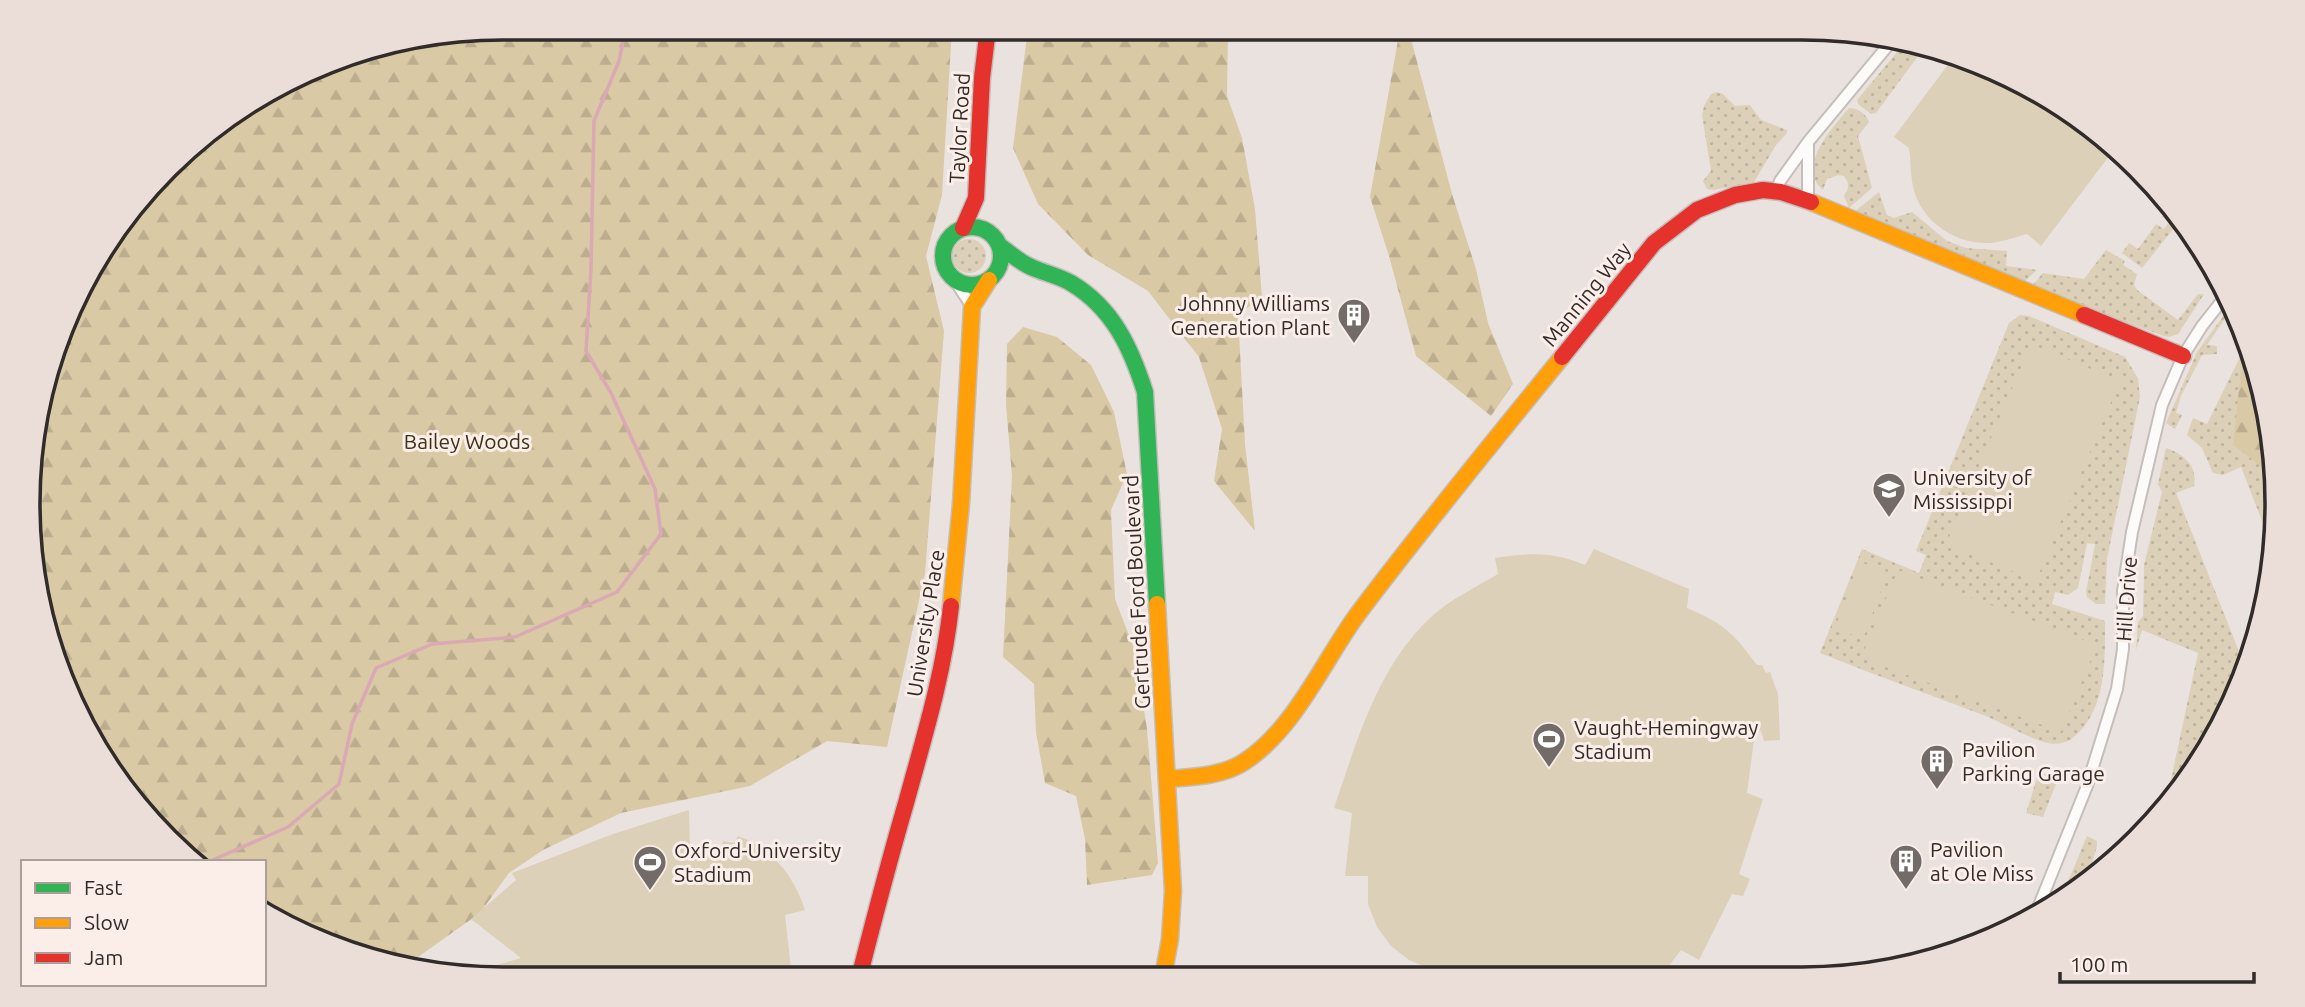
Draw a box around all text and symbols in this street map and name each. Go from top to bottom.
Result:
street label: Taylor Road [944,72,974,184]
street label: Manning Way [1537,237,1635,351]
place label: Johnny Williams Generation Plant [1171,291,1330,339]
building icon: Johnny Williams Generation Plant [1335,296,1373,345]
park label: Bailey Woods [404,429,530,453]
place label: University of Mississippi [1913,465,2033,513]
school or university icon: University of Mississippi [1870,470,1908,519]
street label: Gertrude Ford Boulevard [1118,474,1154,710]
street label: University Place [902,548,948,698]
street label: Hill Drive [2111,556,2141,642]
place label: Vaught-Hemingway Stadium [1574,715,1758,763]
sports icon: Vaught-Hemingway Stadium [1530,720,1568,769]
place label: Pavilion Parking Garage [1962,737,2105,785]
building icon: Pavilion Parking Garage [1918,742,1956,791]
place label: Pavilion at Ole Miss [1930,837,2034,885]
place label: Oxford-University Stadium [674,838,841,886]
building icon: Pavilion at Ole Miss [1887,842,1925,891]
sports icon: Oxford-University Stadium [631,843,669,892]
legend [21,860,266,986]
text: Fast [84,875,122,899]
text: Slow [84,910,129,934]
scale bar [2060,940,2254,984]
text: Jam [84,945,123,969]
text: 100 m [2070,952,2128,976]

